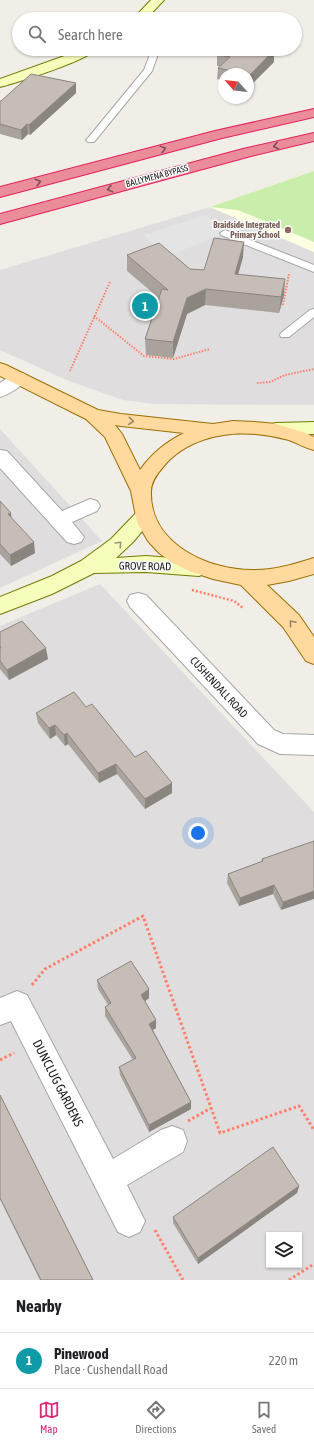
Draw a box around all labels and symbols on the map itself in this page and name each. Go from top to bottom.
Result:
north arrow [218,68,254,104]
one-way arrow [273,141,279,149]
one-way arrow [160,145,167,154]
street label: BALLYMENA BYPASS [125,163,189,189]
one-way arrow [34,178,41,187]
one-way arrow [106,184,113,193]
place label: Braidside Integrated Primary School [213,220,281,240]
marker: Braidside Integrated Primary School [283,225,293,235]
pin: 1 [132,291,158,321]
one-way arrow [128,416,134,425]
one-way arrow [114,541,122,549]
street label: GROVE ROAD [119,560,171,572]
one-way arrow [289,620,296,627]
street label: CUSHENDALL ROAD [188,654,250,720]
your location [188,823,208,843]
street label: DUNCLUG GARDENS [30,1037,87,1129]

